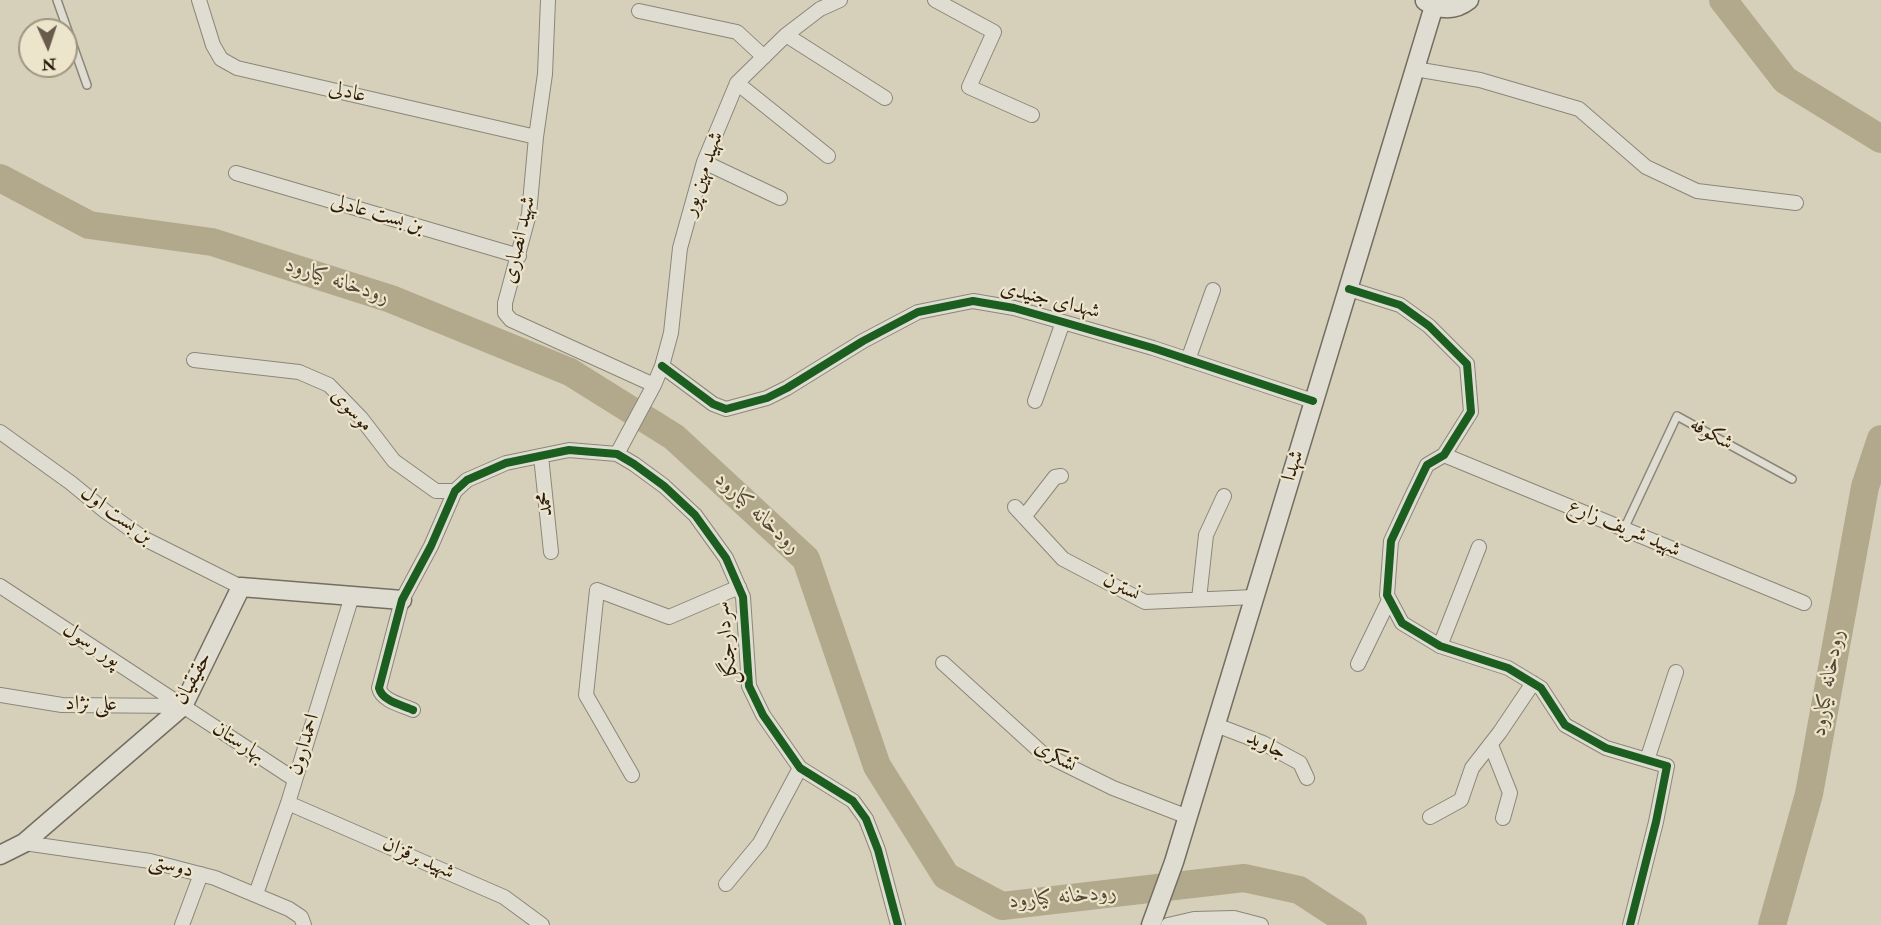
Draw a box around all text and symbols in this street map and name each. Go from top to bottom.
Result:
north arrow [18,18,78,78]
text: N [41,54,57,74]
street label: عادلی [326,77,368,109]
street label: شهید مهین پور [678,129,730,219]
street label: بن بست عادلی [328,190,426,240]
street label: شهید انصاری [498,194,542,286]
water label: رودخانه کیارود [282,253,392,311]
street label: شهدای جنیدی [998,276,1102,326]
street label: موسوی [325,384,377,438]
street label: شکوفه [1685,413,1737,457]
street label: شهدا [1277,447,1311,485]
water label: رودخانه کیارود [709,468,805,560]
street label: بن بست اول [75,481,157,551]
street label: محمد [532,490,560,518]
street label: شهید شریف زارع [1564,494,1684,564]
street label: نسترن [1098,568,1144,608]
street label: سردارجنگل [710,600,746,686]
street label: پور رسول [57,618,125,674]
water label: رودخانه کیارود [1807,628,1851,738]
street label: حقیقیان [169,648,219,710]
street label: علی نژاد [65,692,117,718]
street label: احمدارون [284,711,326,779]
street label: بهارستان [207,717,269,769]
street label: جاوید [1242,726,1290,766]
street label: تشکری [1029,735,1081,779]
street label: شهید برقزان [378,832,458,886]
street label: دوستی [146,849,196,885]
water label: رودخانه کیارود [1008,880,1118,916]

